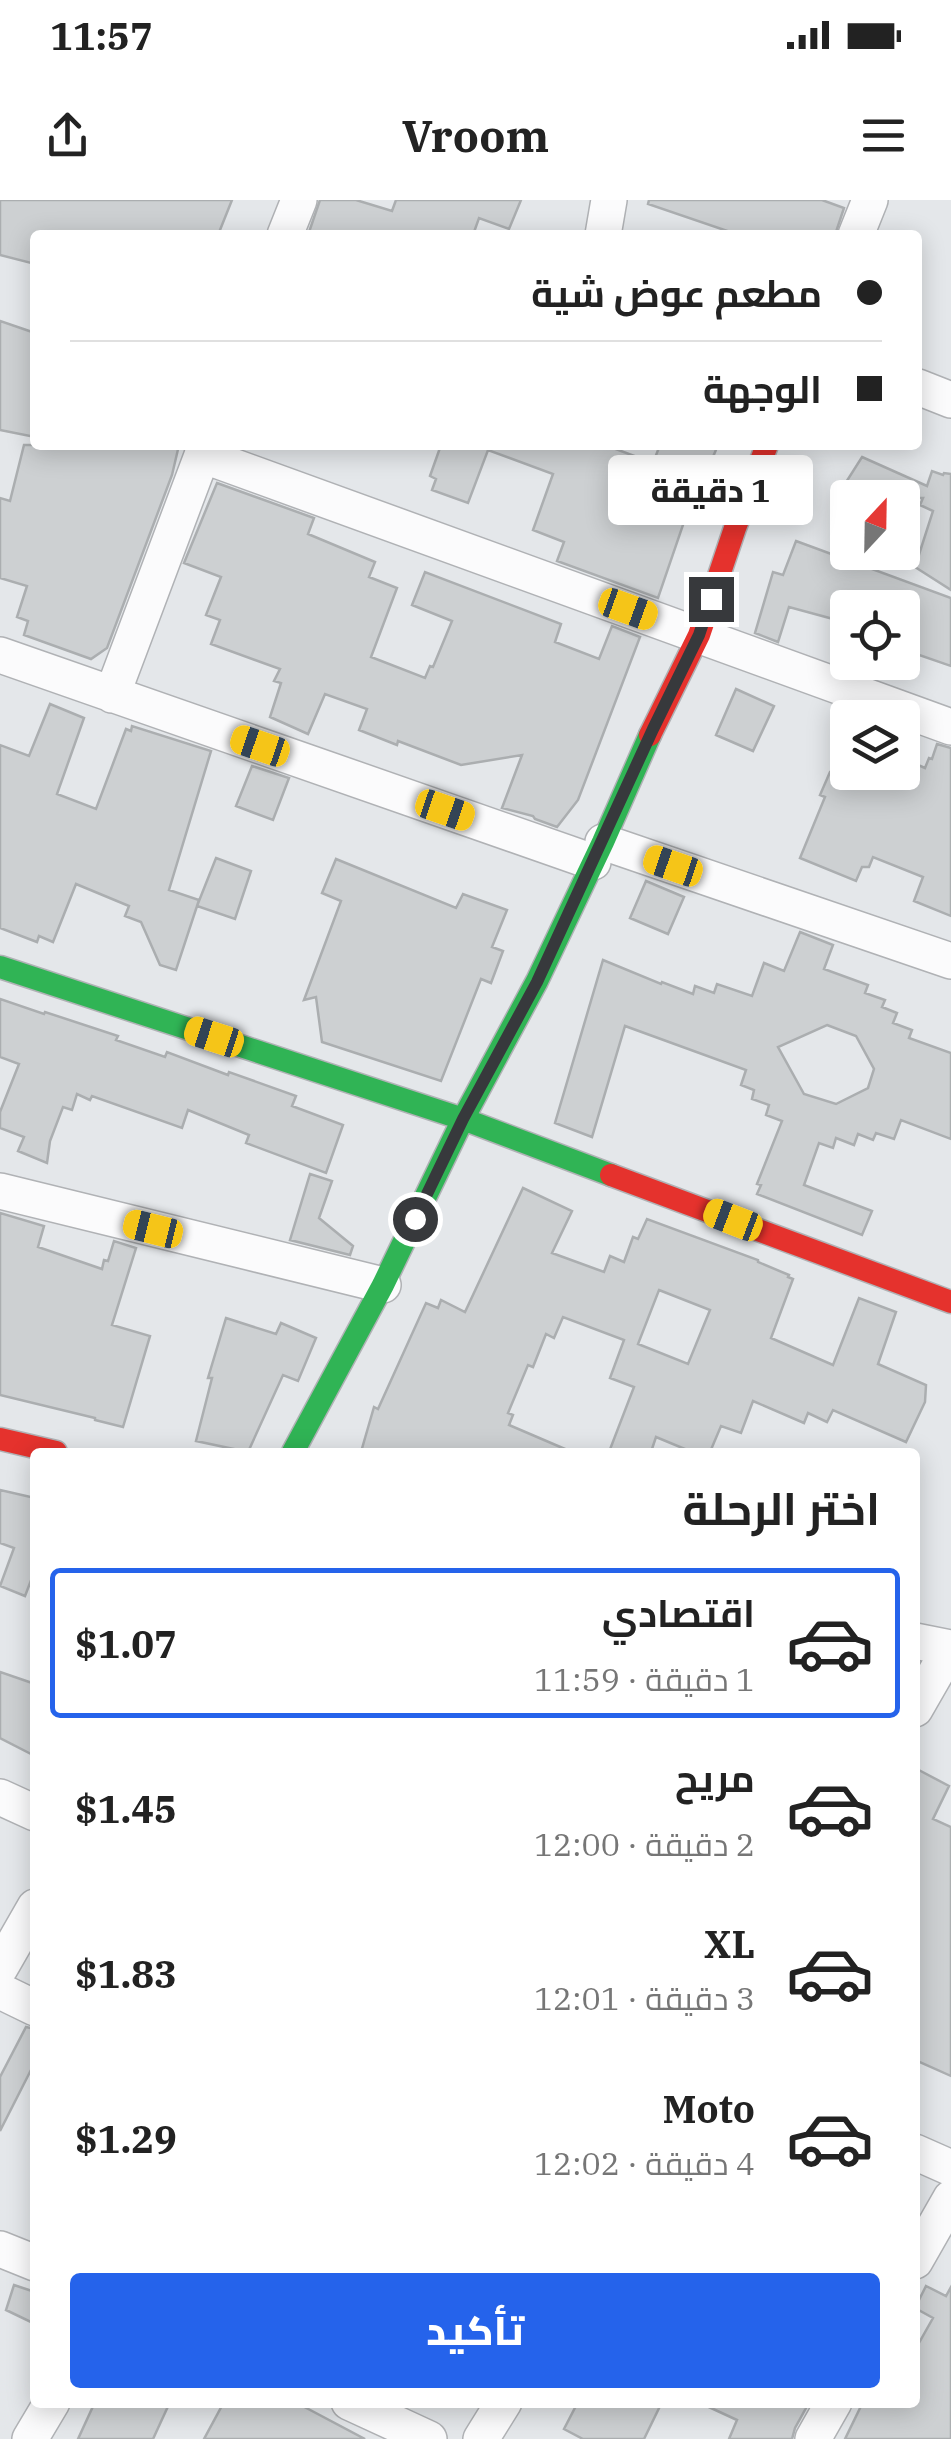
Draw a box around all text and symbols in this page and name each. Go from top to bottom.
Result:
text: 11:57 [50,11,153,60]
text: Vroom [402,106,549,164]
icon: share [40,108,95,163]
icon: menu [856,108,911,163]
text: مطعم عوض شية [531,268,822,317]
text: الوجهة [703,364,822,413]
callout: 1 دقيقة [608,454,814,524]
text: 1 دقيقة [651,469,770,511]
north arrow [830,480,920,570]
map controls [830,480,920,790]
route end [689,577,734,622]
car [595,585,661,633]
button: locate [830,590,920,680]
button: layers [830,700,920,790]
car [227,722,293,770]
car [412,786,478,834]
car [640,842,706,890]
car [181,1013,247,1061]
car [700,1195,766,1245]
route start [393,1197,438,1242]
car [120,1207,186,1251]
text: اختر الرحلة [683,1479,880,1537]
text: اقتصادي [602,1588,755,1637]
icon: car [785,1598,875,1688]
text: $1.07 [75,1619,177,1668]
text: 1 دقيقة · 11:59 [534,1658,755,1700]
text: مريح [675,1753,755,1802]
icon: car [785,1763,875,1853]
text: $1.45 [75,1784,177,1833]
text: 2 دقيقة · 12:00 [534,1823,755,1865]
text: XL [704,1919,755,1968]
icon: car [785,1928,875,2018]
text: $1.83 [75,1949,177,1998]
text: 3 دقيقة · 12:01 [534,1977,755,2019]
text: Moto [663,2084,755,2133]
icon: car [785,2093,875,2183]
text: $1.29 [75,2114,177,2163]
text: 4 دقيقة · 12:02 [534,2142,755,2184]
button: تأكيد [70,2273,880,2388]

